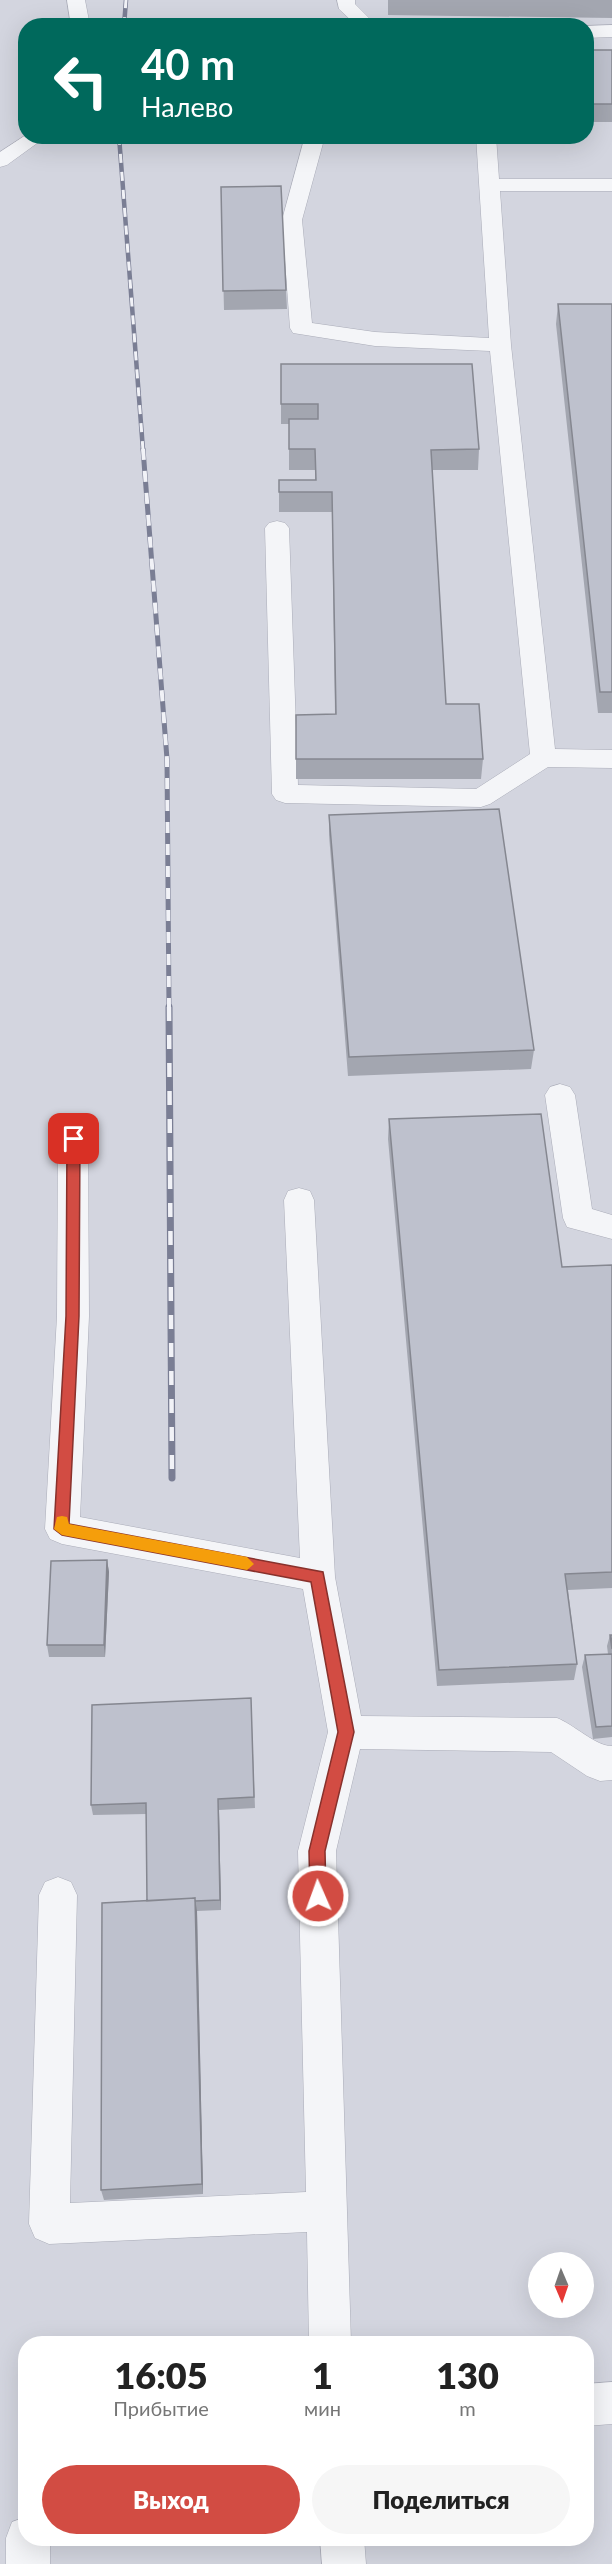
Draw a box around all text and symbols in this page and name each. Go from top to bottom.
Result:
text: 40 m [141,39,235,89]
icon: left [42,42,120,120]
text: Налево [141,90,233,123]
pin [48,1113,99,1164]
icon: arrive [57,1122,90,1155]
position arrow [286,1864,350,1928]
north arrow [528,2252,594,2318]
map controls [528,2252,594,2318]
text: 16:05 [114,2353,208,2397]
text: 1 [312,2353,333,2397]
text: 130 [436,2353,499,2397]
text: Прибытие [113,2396,209,2420]
text: мин [304,2396,341,2420]
text: m [459,2396,476,2420]
button: Выход [42,2465,300,2534]
button: Поделиться [312,2465,570,2534]

